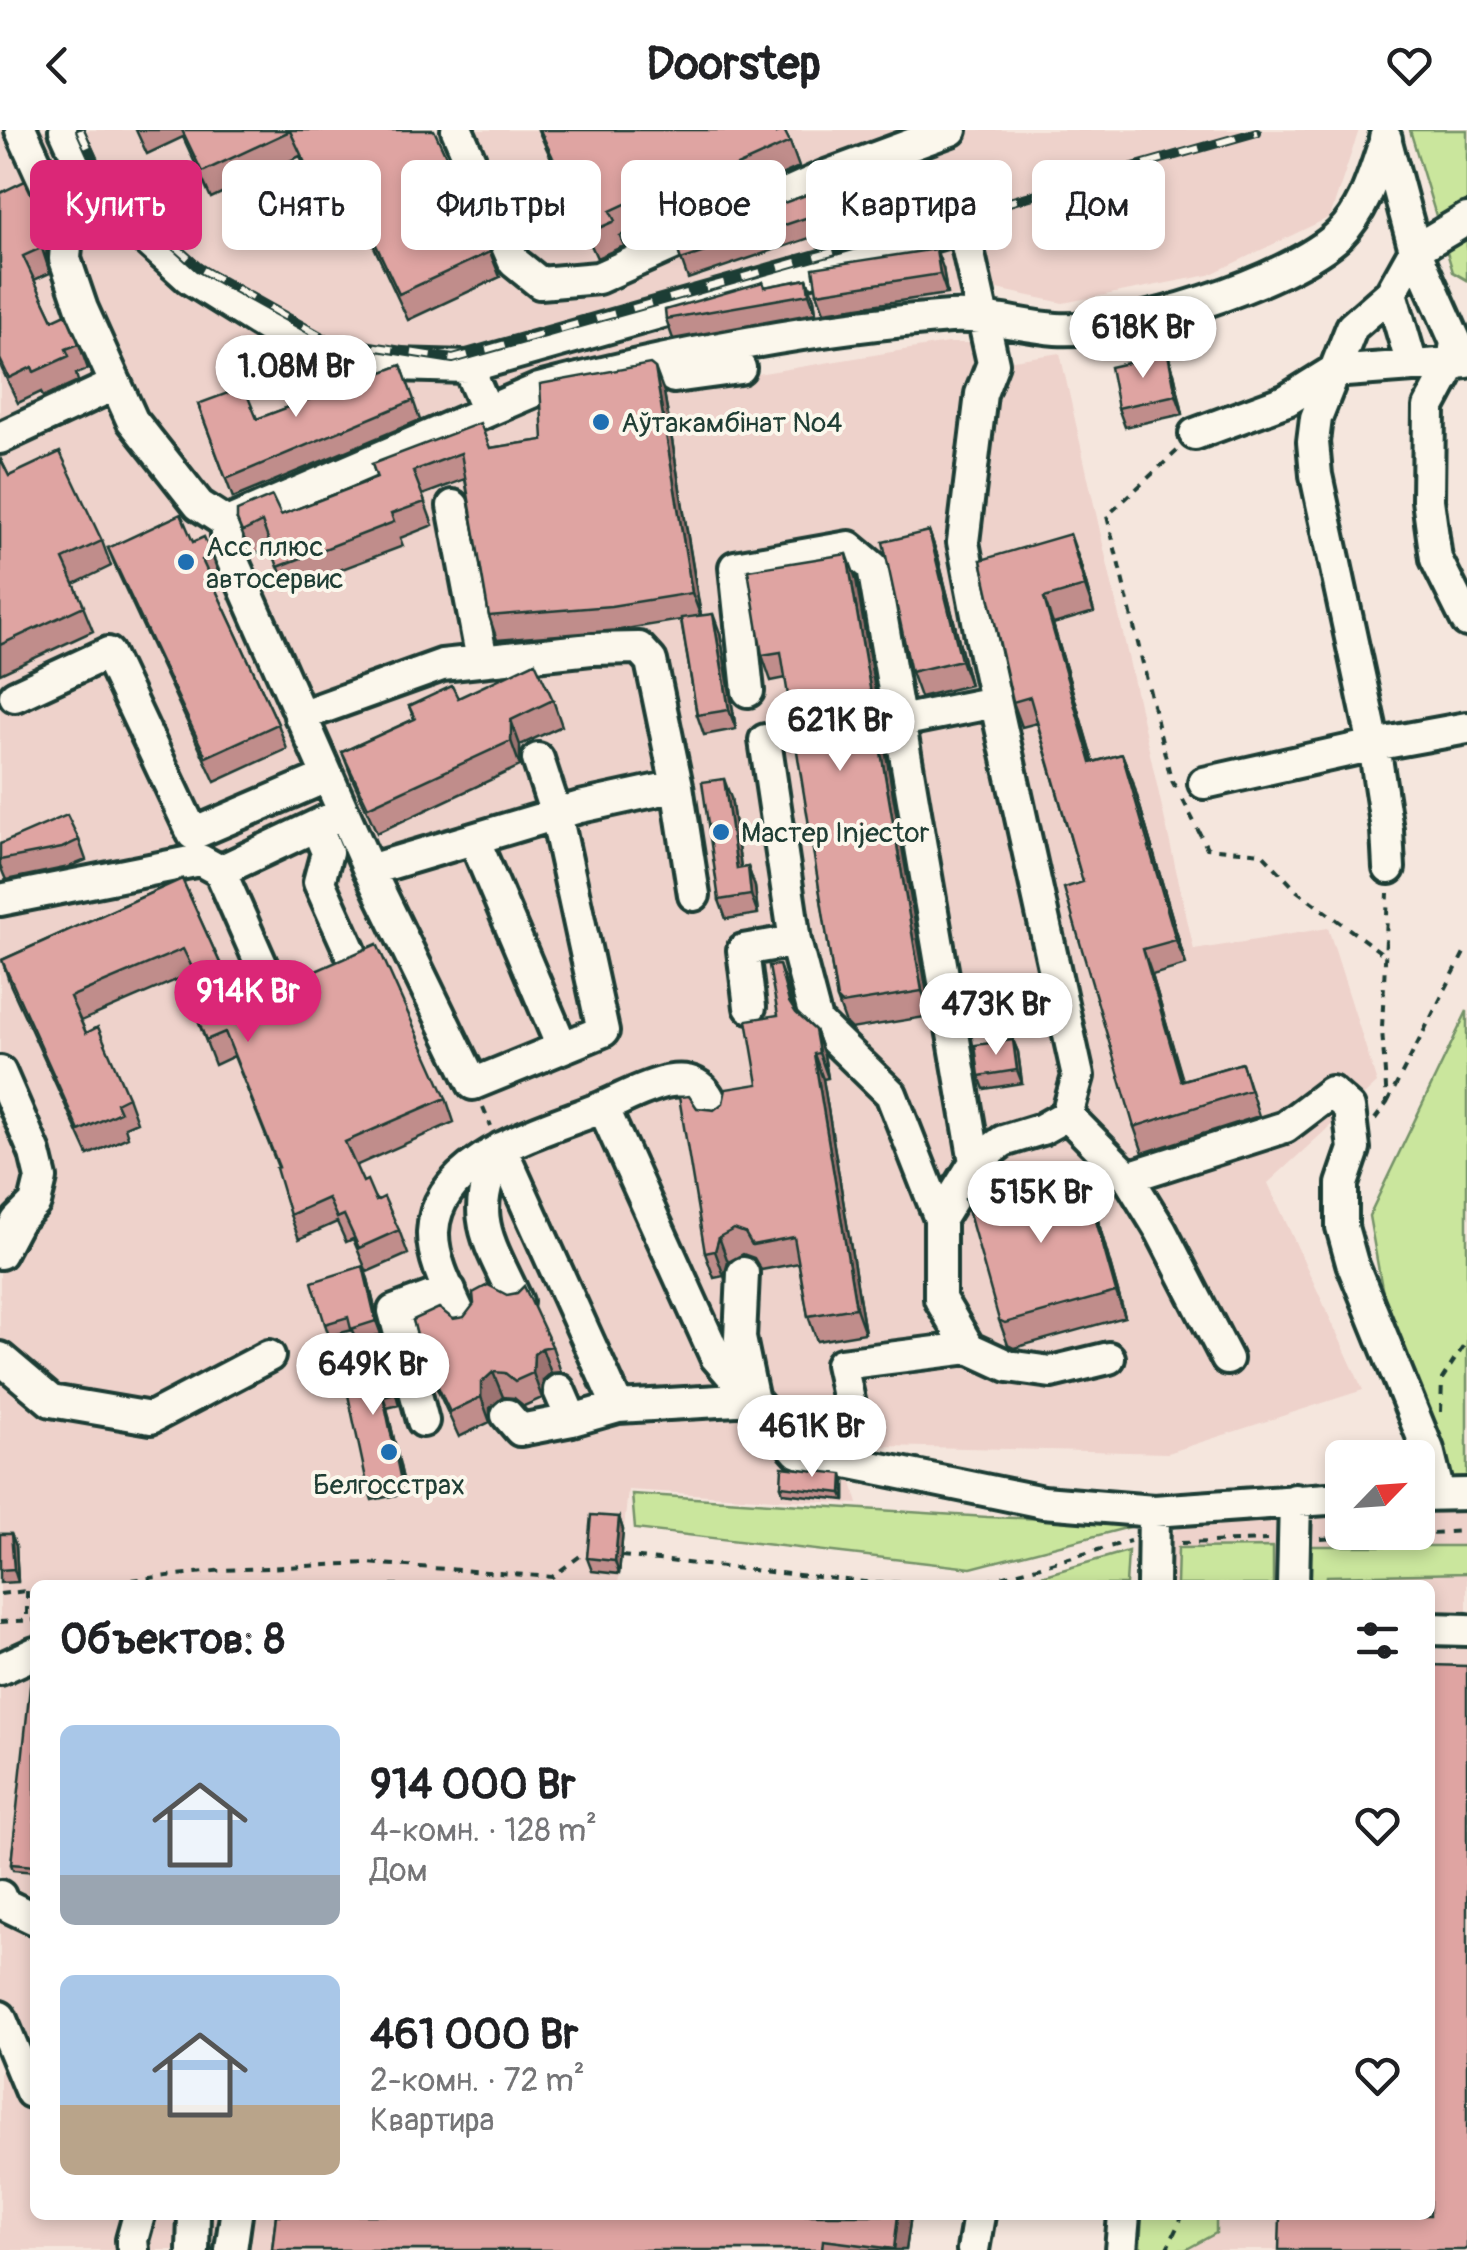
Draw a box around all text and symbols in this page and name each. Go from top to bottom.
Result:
text: Doorstep [646,37,821,93]
icon: back [30,38,85,93]
icon: heart [1382,38,1437,93]
chip: Купить [30,160,202,250]
chip: Снять [222,160,381,250]
chip: Фильтры [401,160,601,250]
chip: Новое [621,160,786,250]
chip: Квартира [806,160,1012,250]
chip: Дом [1032,160,1165,250]
pin: 618K Br [1051,296,1235,381]
text: 618K Br [1091,308,1195,348]
pin: 1.08M Br [193,335,399,420]
text: 1.08M Br [237,347,355,387]
place label: Аўтакамбінат №4 [621,406,843,441]
marker: Аўтакамбінат №4 [590,411,612,433]
place label: Асс плюс автосервис [206,530,344,597]
marker: Асс плюс автосервис [175,551,197,573]
pin: 621K Br [748,689,932,774]
text: 621K Br [788,701,892,741]
place label: Мастер Injector [741,816,930,851]
marker: Мастер Injector [710,821,732,843]
pin: 914K Br [156,960,340,1045]
text: 914K Br [196,972,300,1012]
pin: 473K Br [904,973,1088,1058]
text: 473K Br [941,985,1051,1025]
pin: 515K Br [949,1161,1133,1246]
text: 515K Br [990,1173,1092,1213]
pin: 649K Br [281,1333,465,1418]
text: 649K Br [318,1345,428,1385]
pin: 461K Br [720,1395,904,1480]
text: 461K Br [759,1407,865,1447]
north arrow [1325,1440,1435,1550]
map controls [1325,1440,1435,1550]
marker: Белгосстрах [378,1441,400,1463]
place label: Белгосстрах [313,1468,465,1503]
icon: filters [1350,1613,1405,1668]
text: Объектов: 8 [60,1614,285,1666]
text: 914 000 Br [370,1759,575,1811]
icon: home [140,1765,260,1885]
icon: heart [1350,1798,1405,1853]
text: 4-комн. · 128 m² [370,1811,597,1851]
text: Дом [370,1851,427,1891]
text: 461 000 Br [370,2009,578,2061]
icon: home [140,2015,260,2135]
icon: heart [1350,2048,1405,2103]
text: 2-комн. · 72 m² [370,2061,585,2101]
text: Квартира [370,2101,494,2141]

